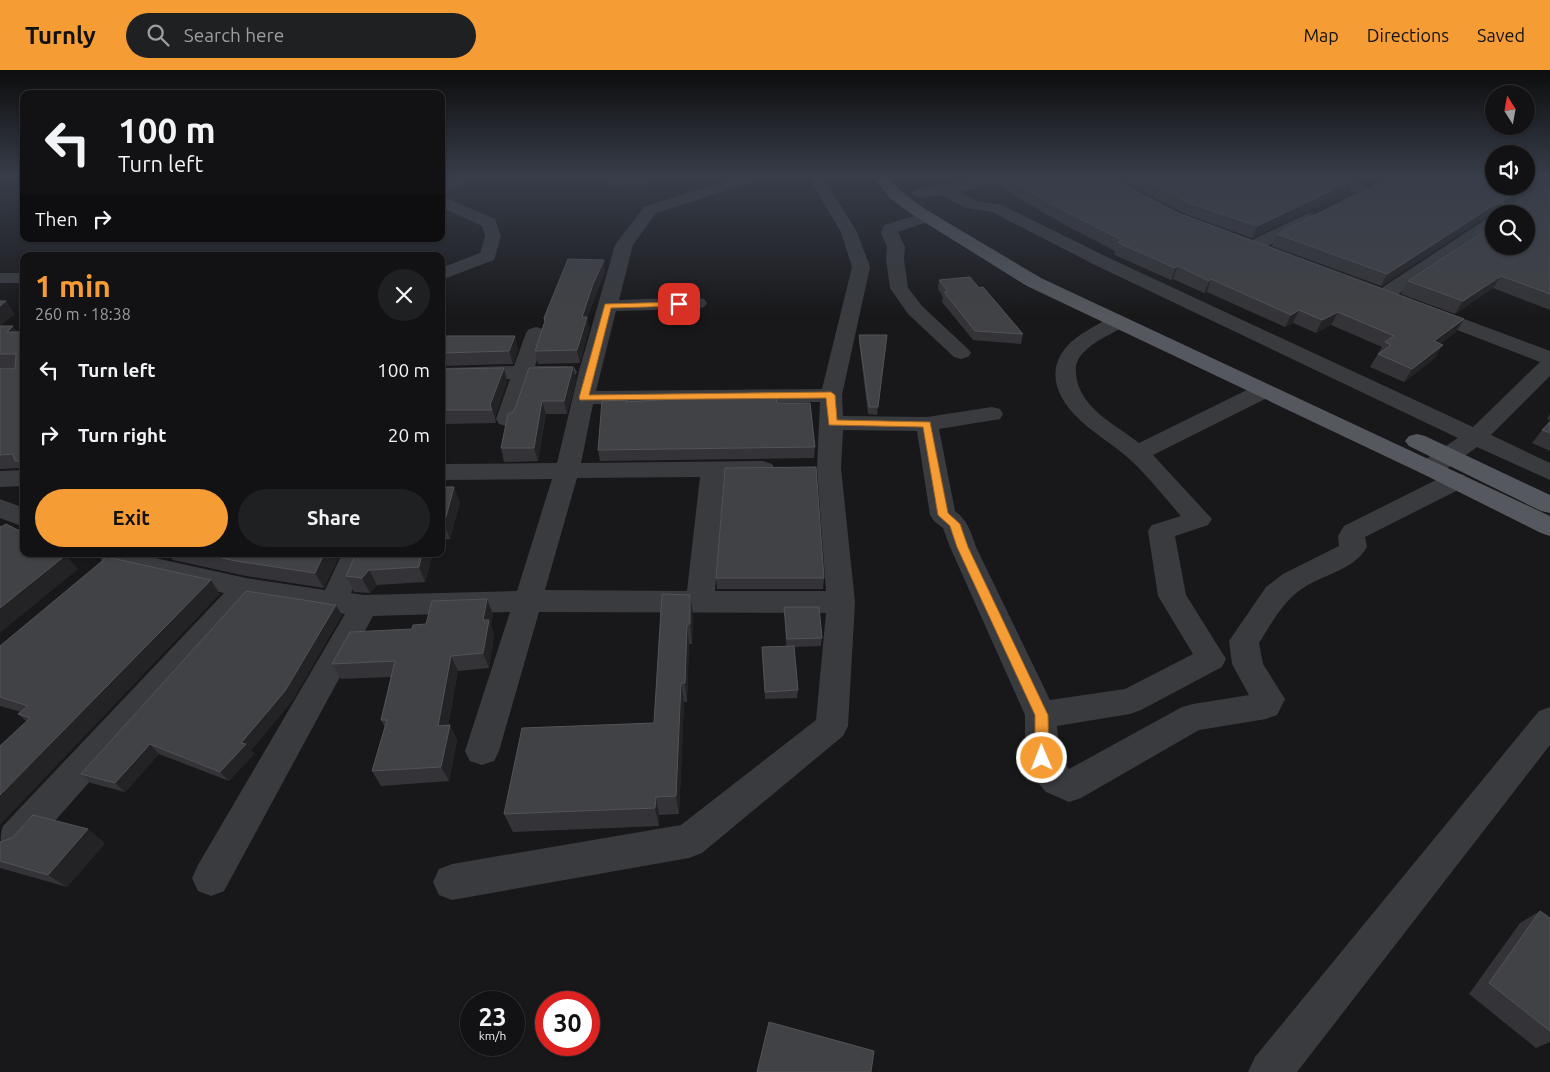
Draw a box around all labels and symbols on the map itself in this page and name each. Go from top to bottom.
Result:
north arrow [1485,85,1535,135]
pin [658,283,700,325]
position arrow [1015,731,1067,783]
speed limit sign: 30 [535,991,600,1056]

